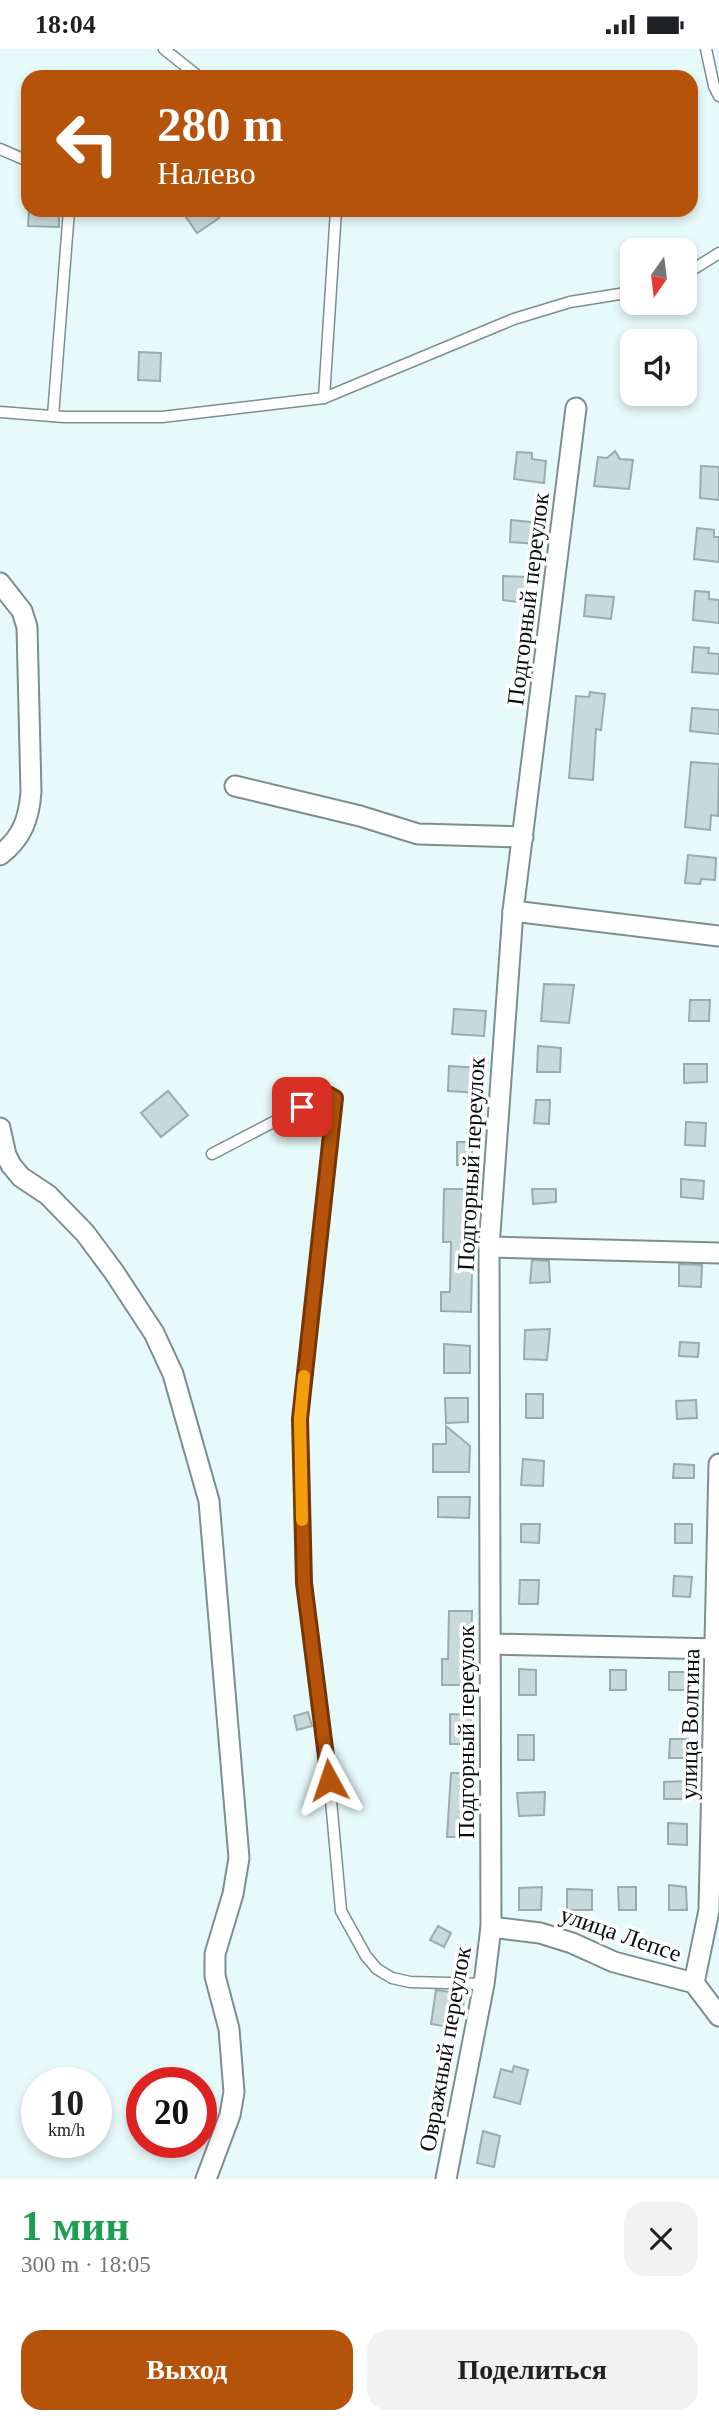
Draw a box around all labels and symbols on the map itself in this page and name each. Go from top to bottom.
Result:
north arrow [620,238,696,315]
street label: Подгорный переулок [502,491,554,707]
street label: Подгорный переулок [452,1056,490,1272]
pin [272,1077,332,1137]
street label: Подгорный переулок [453,1625,479,1839]
street label: улица Волгина [676,1648,704,1800]
position arrow [292,1743,366,1817]
street label: улица Лепсе [557,1901,685,1967]
street label: Овражный переулок [414,1944,476,2154]
speed limit sign: 20 [126,2067,217,2158]

